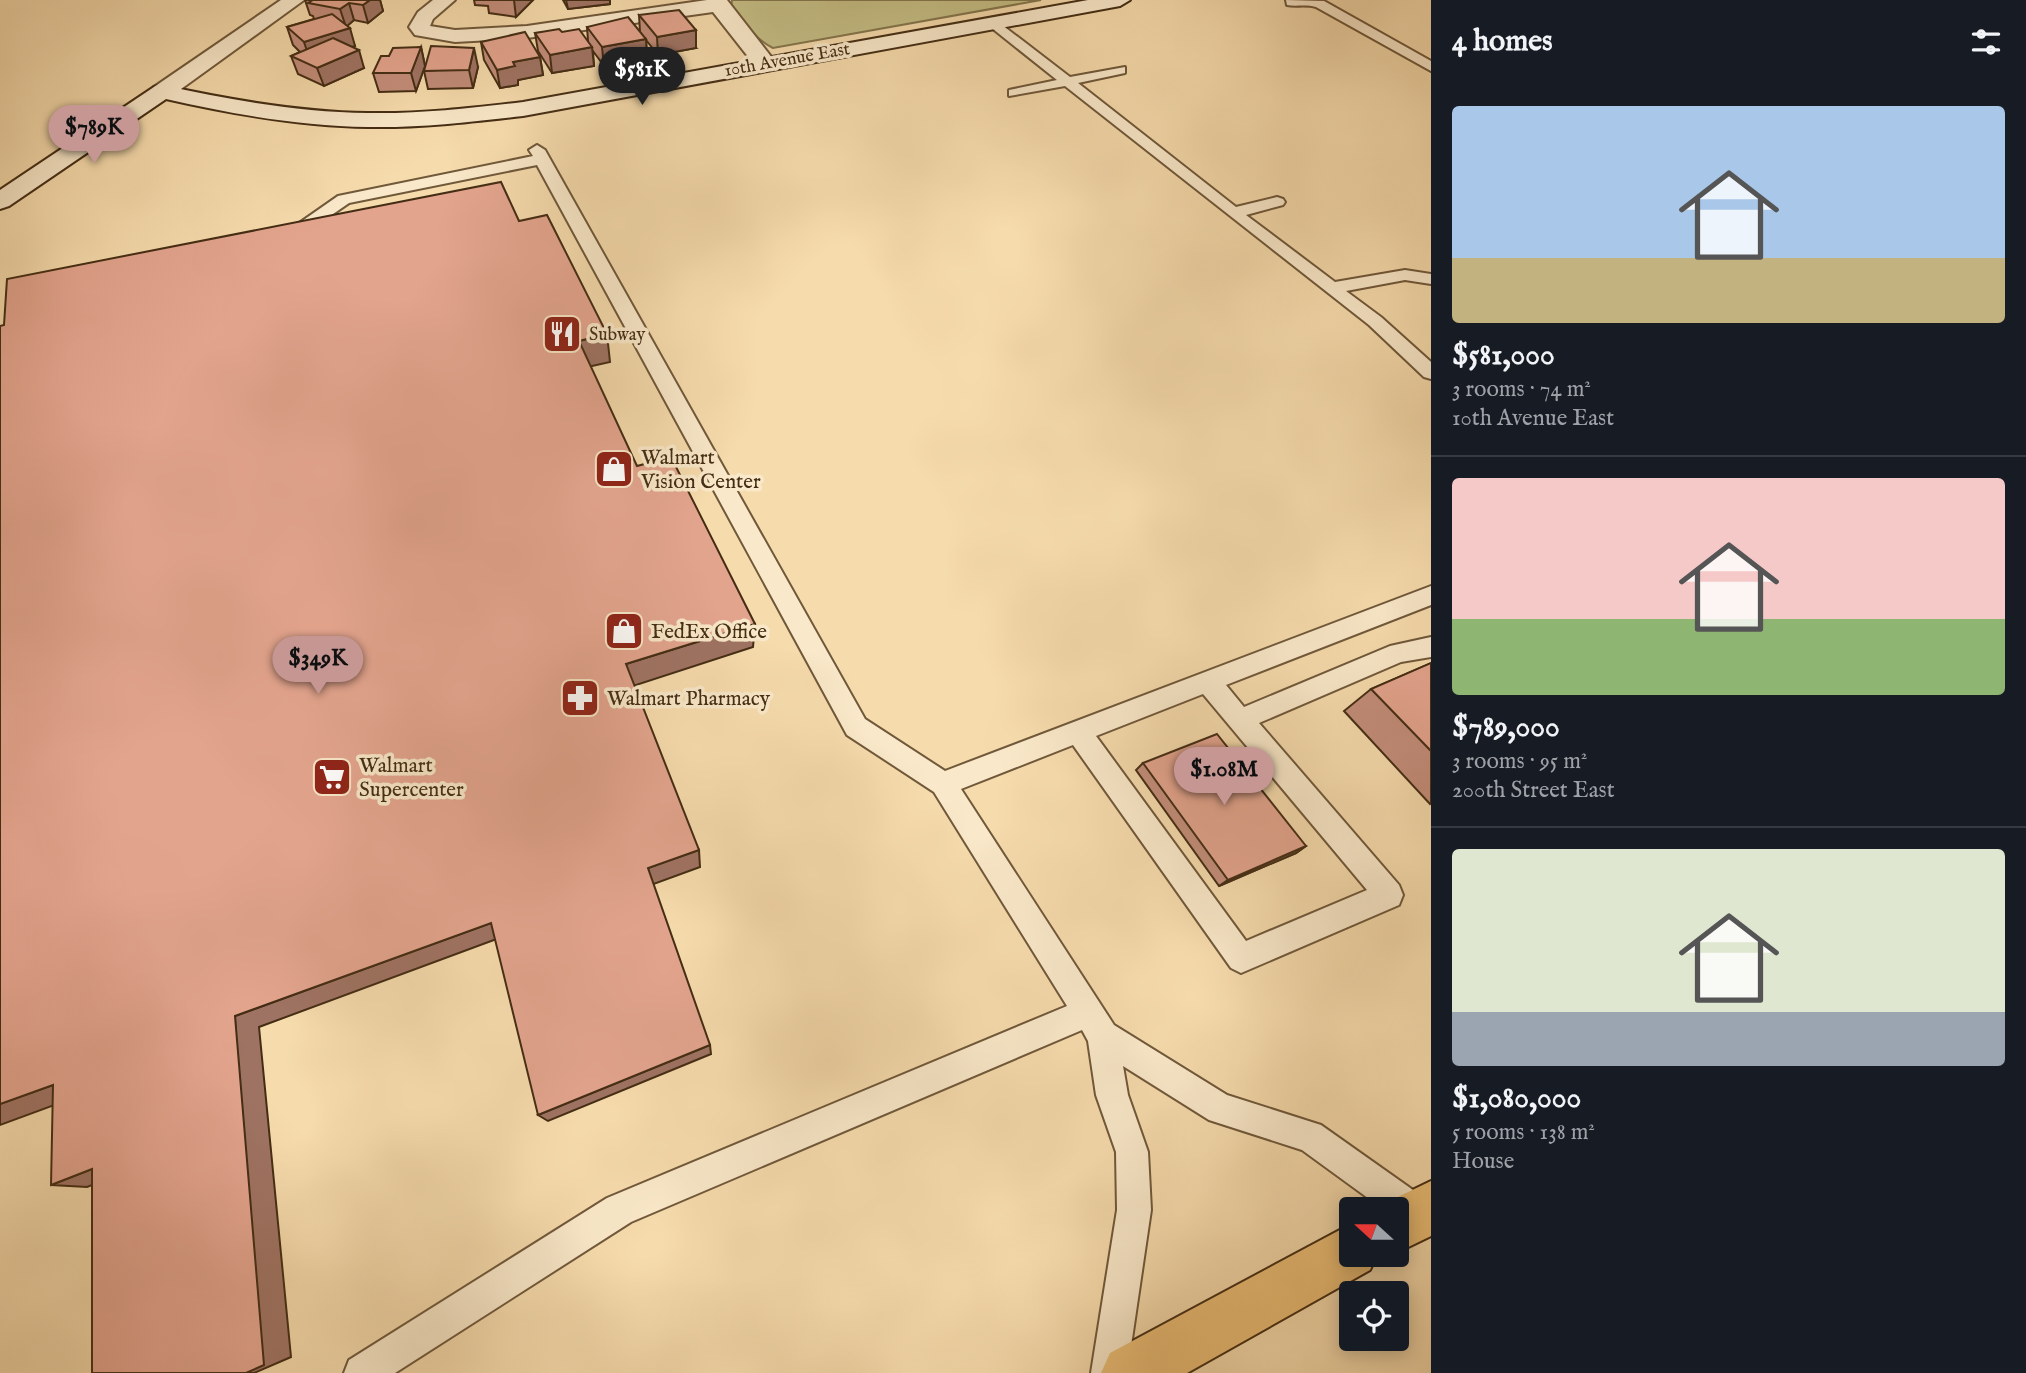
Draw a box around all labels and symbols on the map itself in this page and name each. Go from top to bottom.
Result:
street label: 10th Avenue East [723,38,852,83]
pin: $581K [593,48,691,107]
pin: $789K [45,106,143,165]
restaurant icon: Subway [541,313,583,355]
place label: Subway [589,324,645,347]
place label: Walmart Vision Center [640,445,761,496]
shop icon: Walmart Vision Center [593,448,635,490]
shop icon: FedEx Office [603,610,645,652]
place label: FedEx Office [651,619,767,646]
pin: $349K [269,636,367,696]
pharmacy icon: Walmart Pharmacy [559,677,601,719]
place label: Walmart Pharmacy [607,686,771,713]
pin: $1.08M [1167,748,1281,807]
place label: Walmart Supercenter [359,753,464,804]
supermarket icon: Walmart Supercenter [311,756,353,798]
north arrow [1339,1197,1409,1267]

